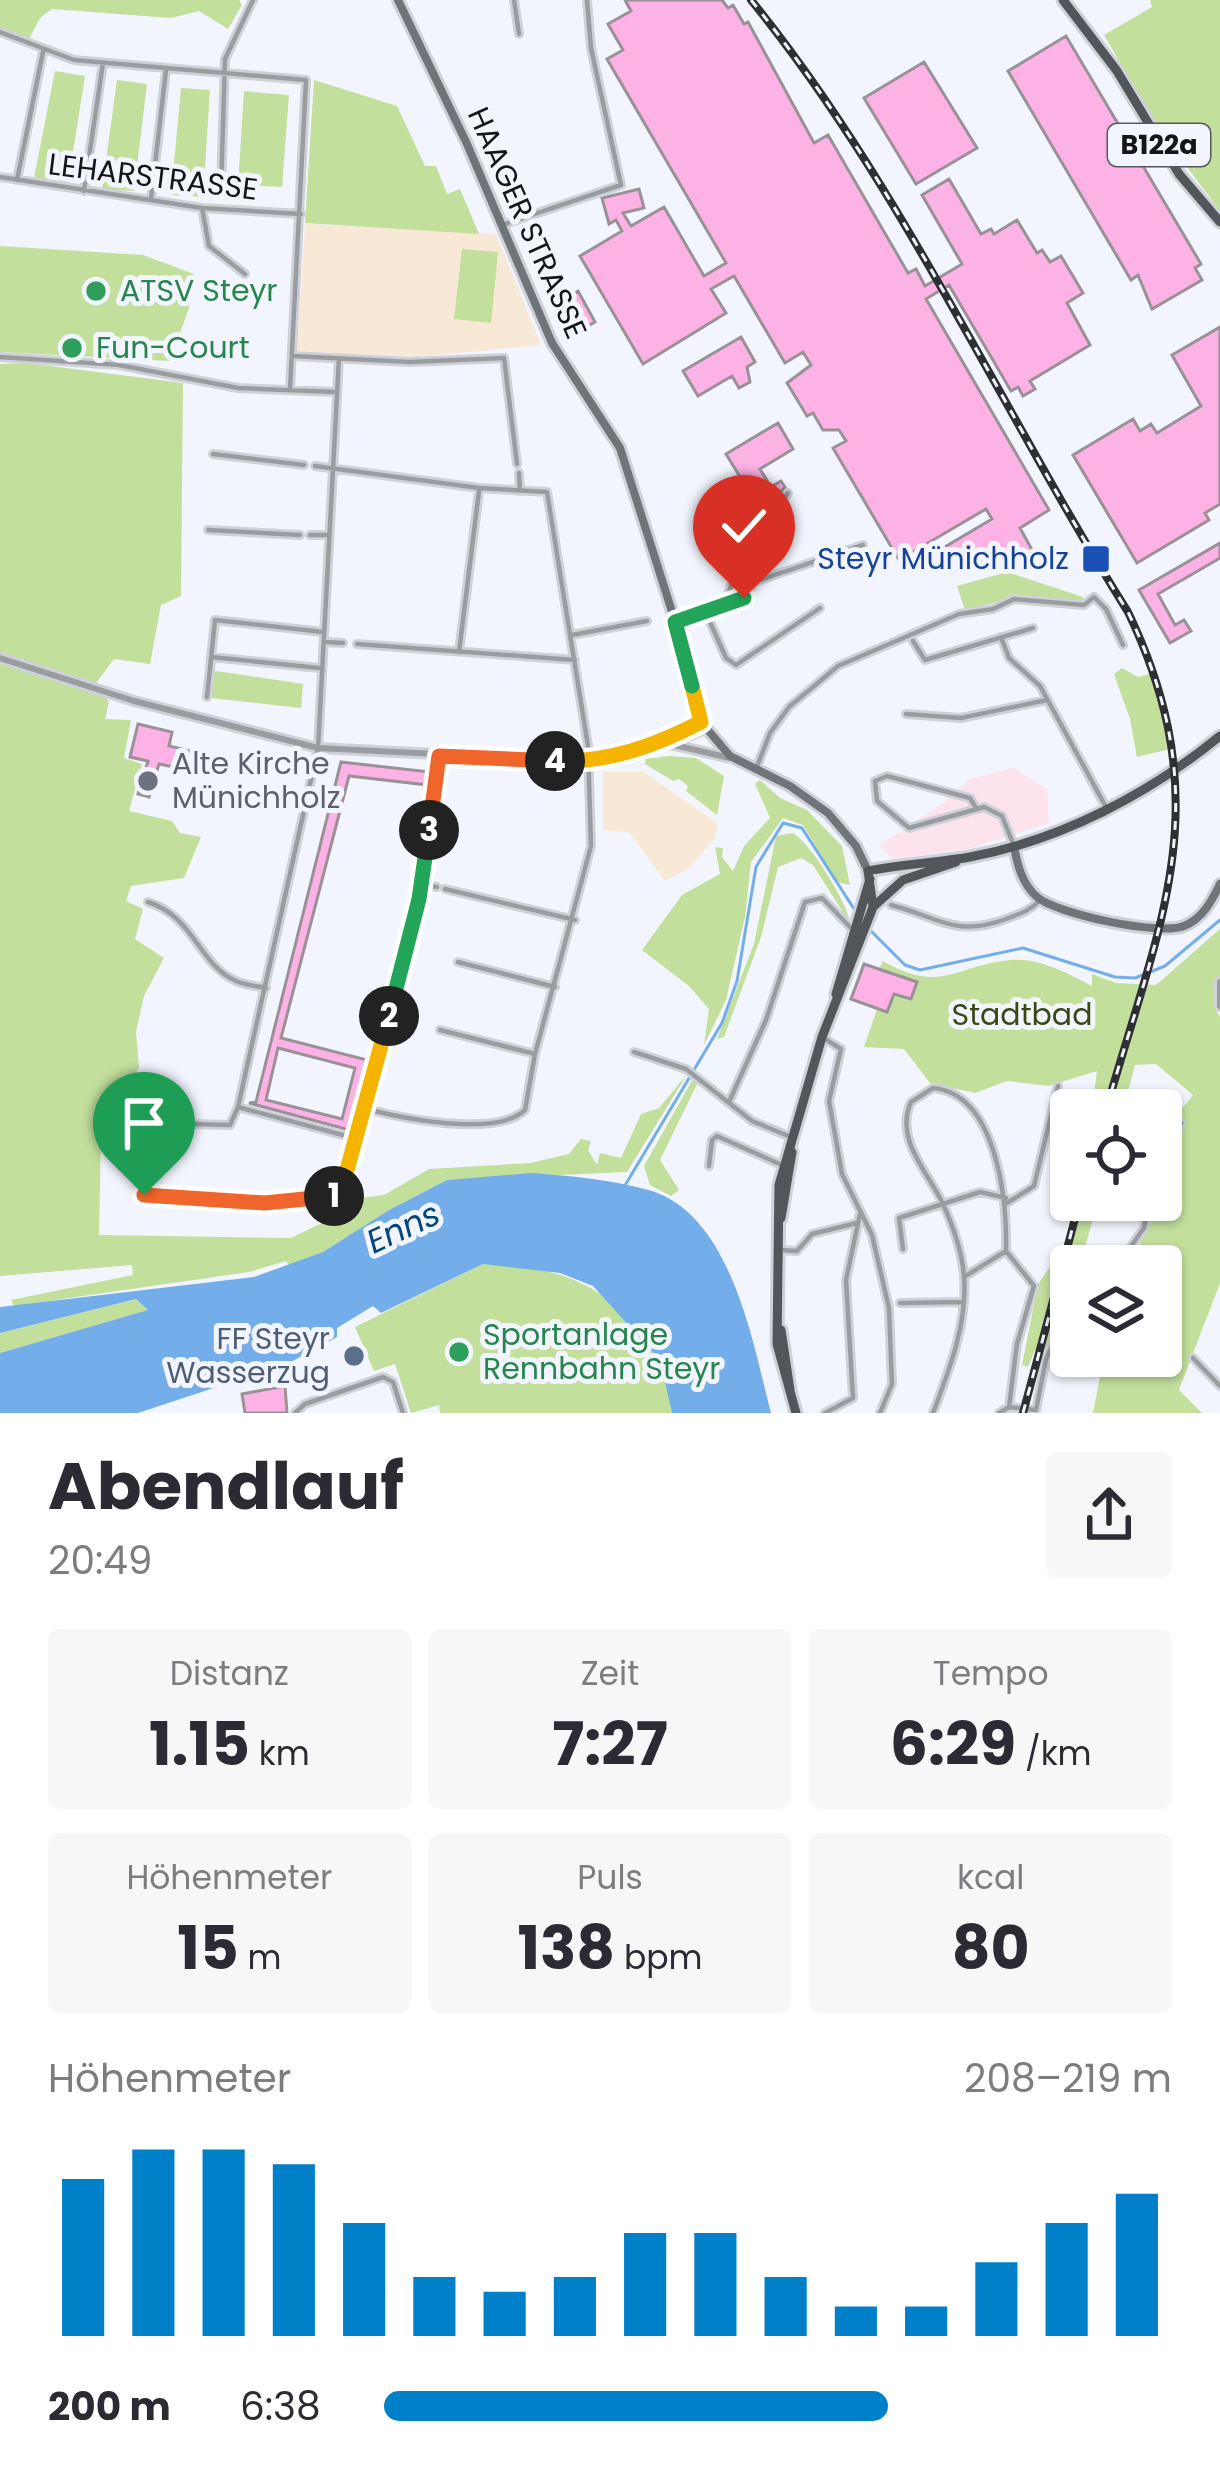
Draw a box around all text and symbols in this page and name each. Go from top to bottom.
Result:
street label: HAAGER STRASSE [457,100,598,345]
road number: B122a [1108,124,1210,166]
street label: LEHARSTRASSE [46,142,260,211]
place label: ATSV Steyr [120,269,278,312]
marker: ATSV Steyr [83,278,109,304]
place label: Fun-Court [96,326,250,369]
marker: Fun-Court [59,335,85,361]
pin [693,475,795,598]
icon: check [711,493,777,559]
place label: Steyr Münichholz [817,537,1069,580]
marker: Steyr Münichholz [1080,543,1112,575]
pin: 4 [525,731,585,791]
text: 4 [544,737,566,784]
place label: Alte Kirche Münichholz [172,742,340,819]
marker: Alte Kirche Münichholz [135,768,161,794]
pin: 3 [399,800,459,860]
text: 3 [419,806,439,853]
pin: 2 [359,986,419,1046]
text: 2 [380,992,398,1039]
park label: Stadtbad [952,993,1092,1036]
pin [93,1072,195,1195]
map controls [1050,1089,1182,1377]
button: locate [1050,1089,1182,1221]
icon: arrive [111,1090,177,1156]
pin: 1 [304,1166,364,1226]
text: 1 [328,1172,340,1219]
water label: Enns [359,1190,448,1265]
button: layers [1050,1245,1182,1377]
place label: Sportanlage Rennbahn Steyr [483,1313,720,1390]
place label: FF Steyr Wasserzug [166,1317,330,1394]
marker: Sportanlage Rennbahn Steyr [446,1339,472,1365]
marker: FF Steyr Wasserzug [341,1343,367,1369]
text: Abendlauf [48,1440,404,1532]
button: share [1046,1452,1172,1578]
text: 20:49 [48,1533,152,1588]
text: Distanz [170,1650,289,1697]
text: Zeit [581,1650,639,1697]
text: Tempo [933,1650,1049,1697]
text: 1.15 [149,1702,250,1786]
text: 7:27 [552,1702,668,1786]
text: 6:29 [890,1702,1016,1786]
text: km [250,1730,310,1777]
text: /km [1016,1730,1092,1777]
text: Höhenmeter [126,1854,332,1901]
text: Puls [577,1854,643,1901]
text: kcal [957,1854,1024,1901]
text: 15 [177,1906,239,1990]
text: 138 [517,1906,615,1990]
text: 80 [952,1906,1030,1990]
text: m [239,1934,282,1981]
text: bpm [615,1934,703,1981]
text: Höhenmeter [48,2051,291,2106]
text: 208–219 m [964,2051,1172,2106]
text: 200 m [48,2379,171,2434]
text: 6:38 [240,2379,321,2434]

